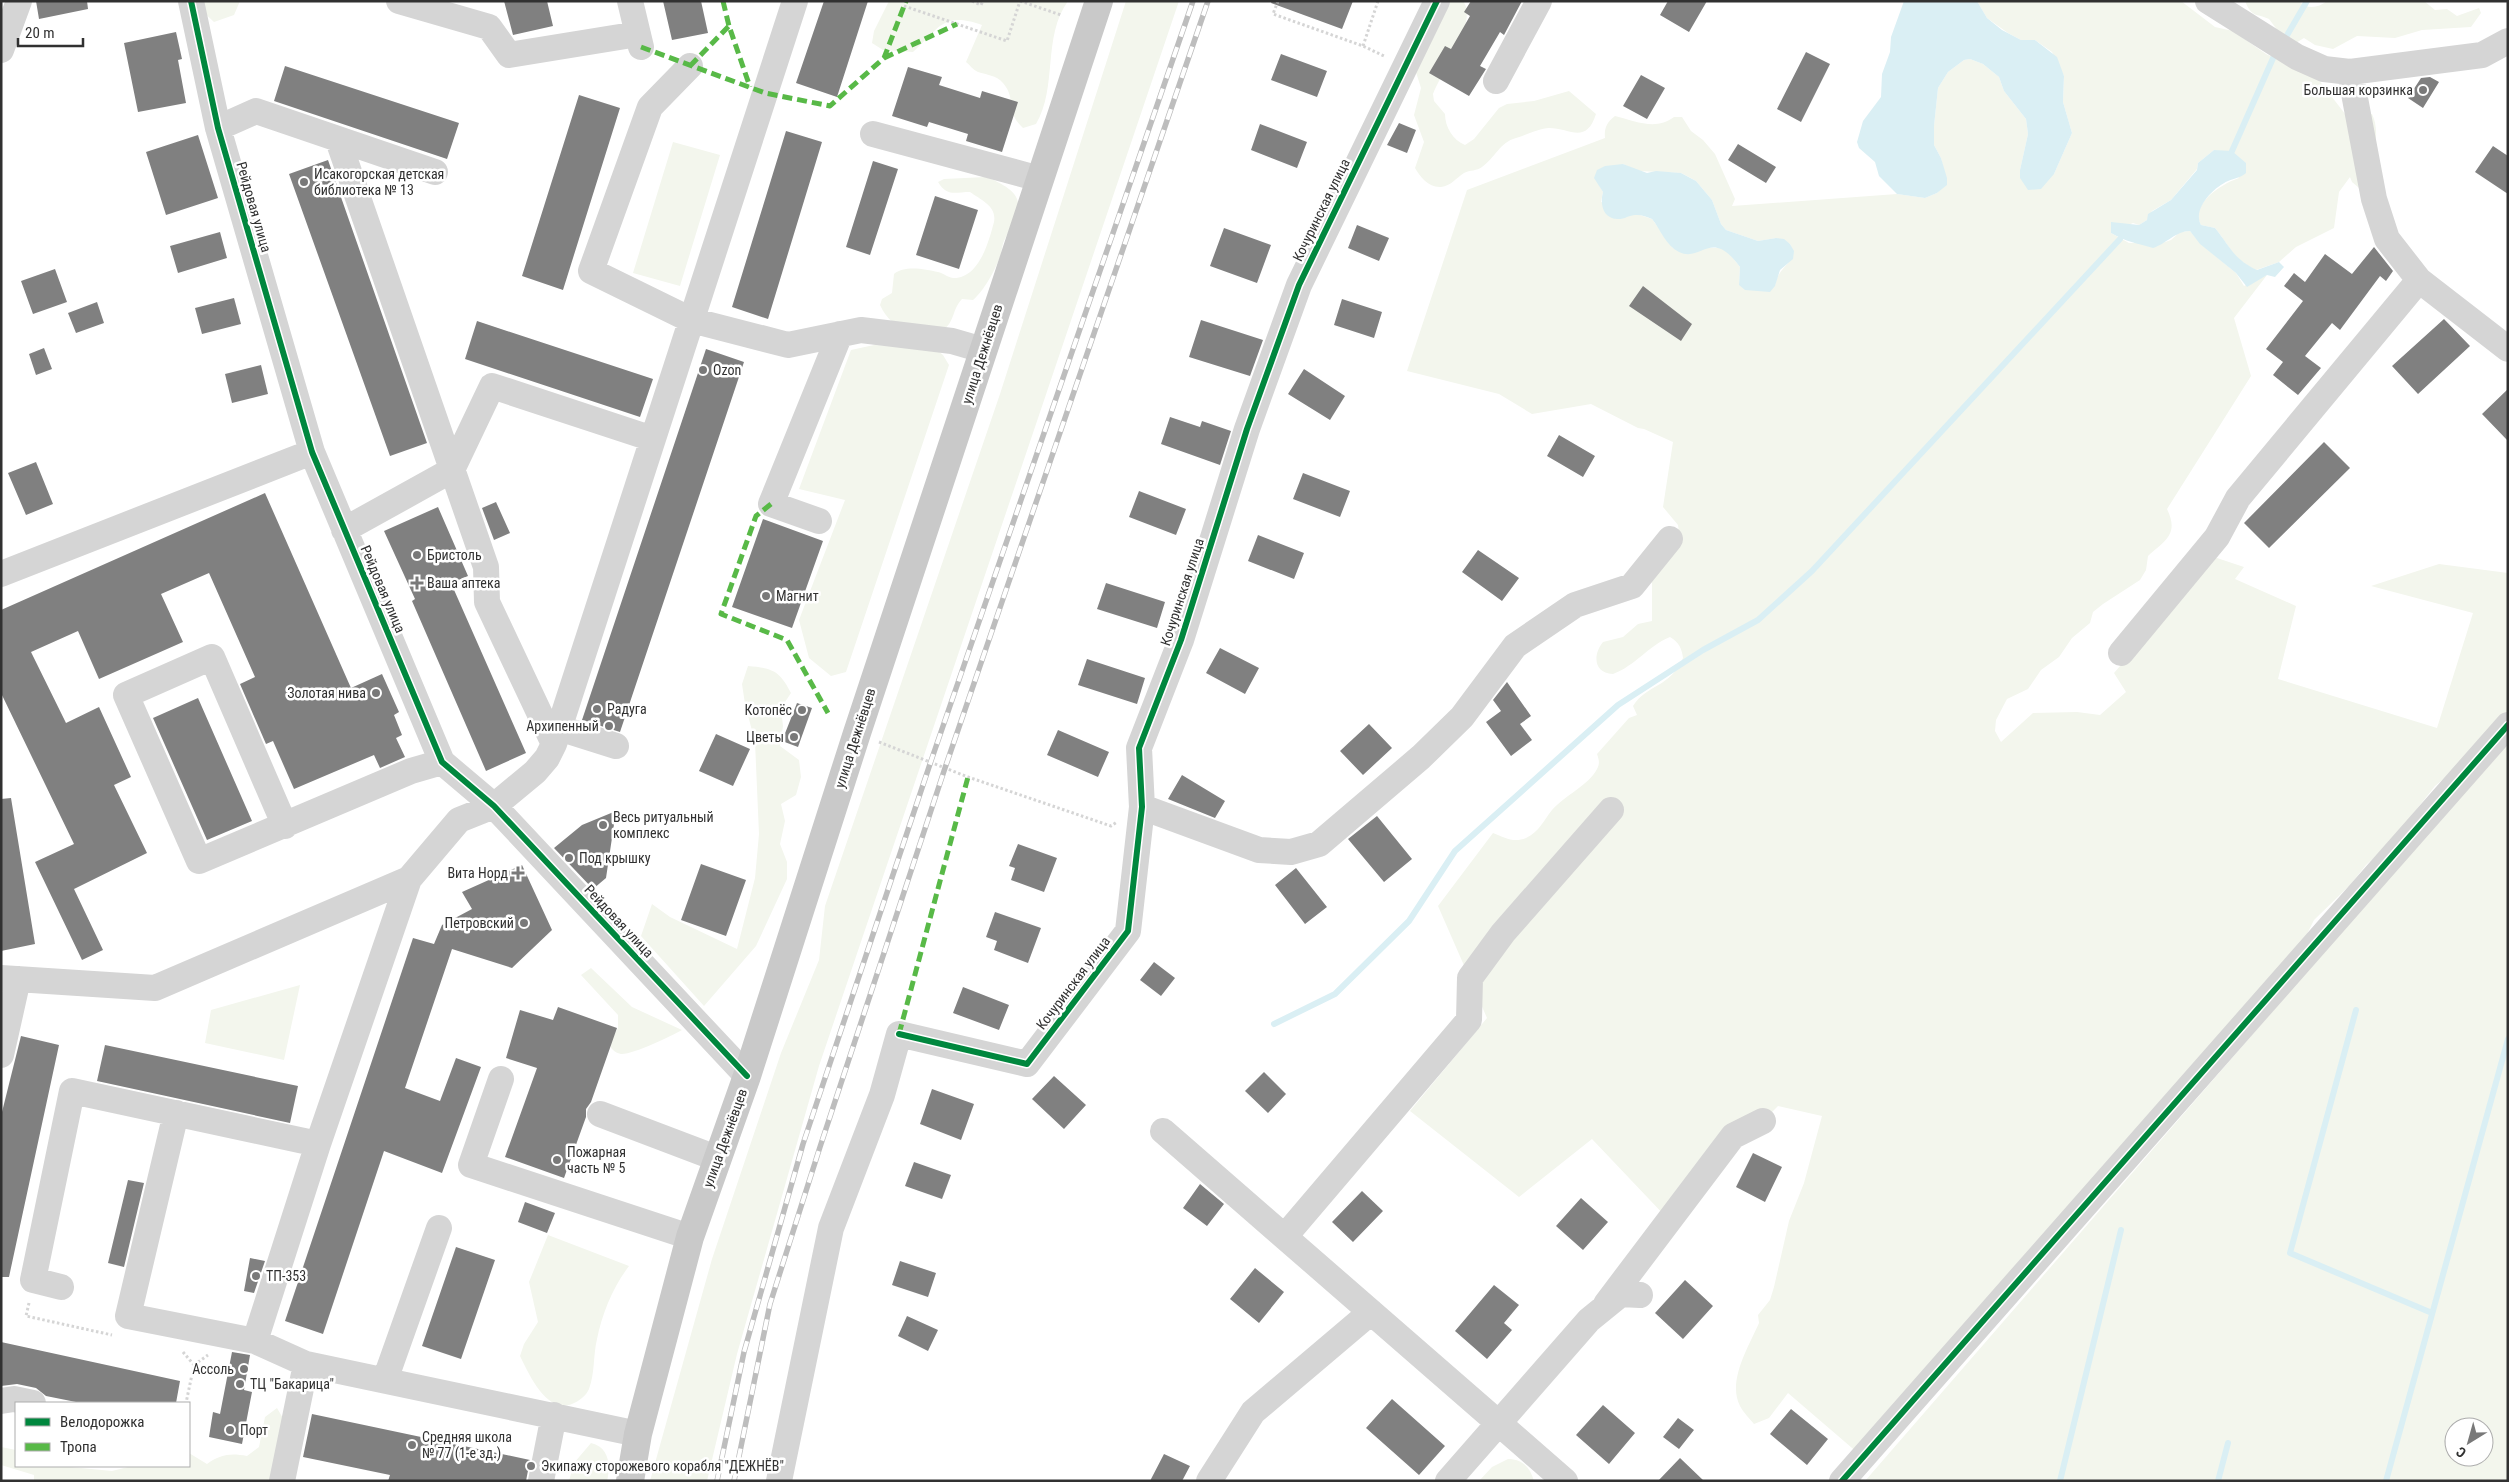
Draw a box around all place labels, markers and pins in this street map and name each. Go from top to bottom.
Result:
place label: Большая корзинка [2304,82,2413,98]
marker: Большая корзинка [2417,84,2429,96]
place label: Исакогорская детская библиотека № 13 [314,166,444,198]
marker: Исакогорская детская библиотека № 13 [298,176,310,188]
place label: Ozon [713,362,741,378]
marker: Ozon [697,364,709,376]
place label: Бристоль [427,547,482,563]
marker: Бристоль [411,549,423,561]
place label: Ваша аптека [427,575,500,591]
marker: Ваша аптека [411,577,423,589]
place label: Магнит [776,588,819,604]
marker: Магнит [760,590,772,602]
place label: Золотая нива [287,685,366,701]
marker: Золотая нива [370,687,382,699]
place label: Радуга [607,701,647,717]
place label: Котопёс [745,702,792,718]
marker: Радуга [591,703,603,715]
marker: Котопёс [796,704,808,716]
place label: Архипенный [526,718,599,734]
marker: Архипенный [603,720,615,732]
place label: Цветы [746,729,784,745]
marker: Цветы [788,731,800,743]
place label: Весь ритуальный комплекс [613,809,714,841]
marker: Весь ритуальный комплекс [597,819,609,831]
place label: Под крышку [579,850,651,866]
marker: Под крышку [563,852,575,864]
place label: Вита Норд [447,865,508,881]
marker: Вита Норд [512,867,524,879]
place label: Петровский [444,915,514,931]
marker: Петровский [518,917,530,929]
place label: Пожарная часть № 5 [567,1144,626,1176]
marker: Пожарная часть № 5 [551,1154,563,1166]
place label: ТП-353 [266,1268,306,1284]
marker: ТП-353 [250,1270,262,1282]
place label: Ассоль [192,1361,234,1377]
marker: Ассоль [238,1363,250,1375]
place label: ТЦ "Бакарица" [250,1376,334,1392]
marker: ТЦ "Бакарица" [234,1378,246,1390]
place label: Порт [240,1422,268,1438]
marker: Порт [224,1424,236,1436]
place label: Средняя школа № 77 (1-е зд.) [422,1429,512,1462]
marker: Средняя школа № 77 (1-е зд.) [406,1439,418,1451]
place label: Экипажу сторожевого корабля "ДЕЖНЁВ" [541,1458,784,1474]
marker: Экипажу сторожевого корабля "ДЕЖНЁВ" [525,1460,537,1472]

